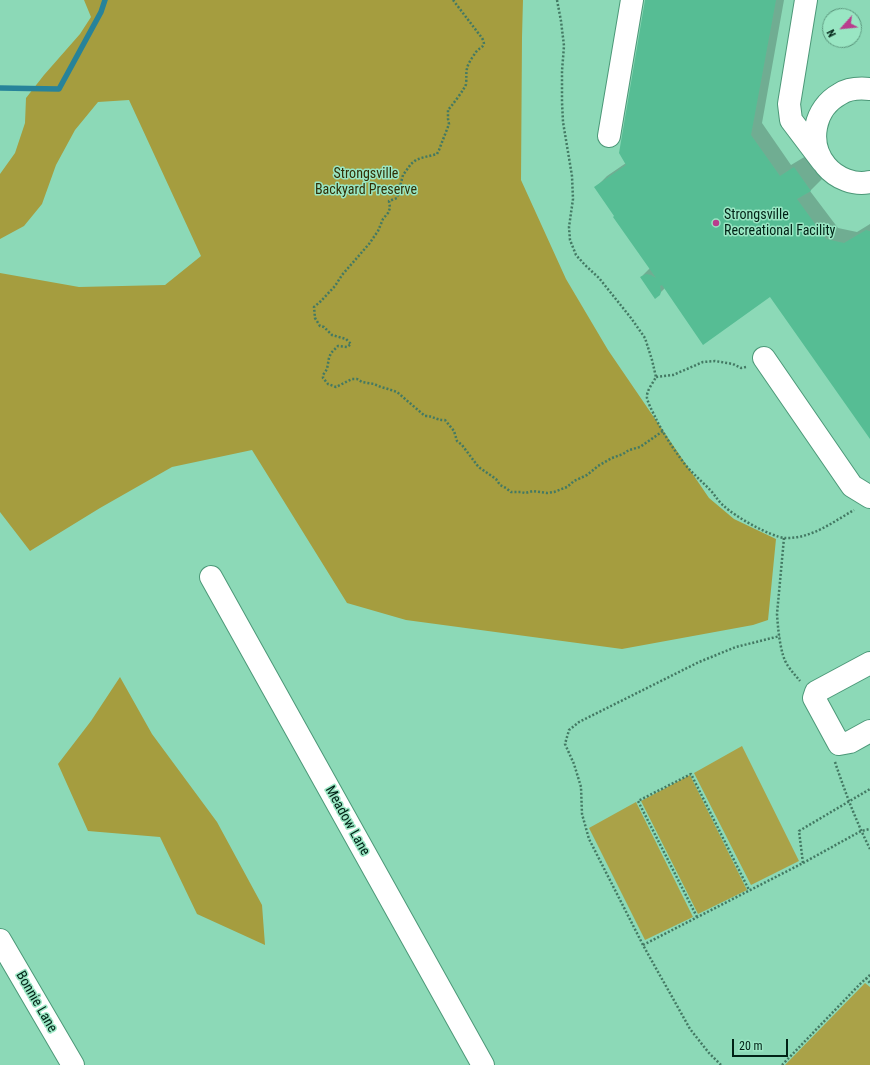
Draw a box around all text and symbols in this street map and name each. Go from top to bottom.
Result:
north arrow [822,8,862,48]
text: N [824,27,839,39]
park label: Strongsville Backyard Preserve [315,166,417,198]
place label: Strongsville Recreational Facility [724,207,835,240]
marker: Strongsville Recreational Facility [711,218,721,228]
street label: Meadow Lane [321,783,373,859]
street label: Bonnie Lane [12,968,60,1036]
scale bar [734,1031,790,1057]
text: 20 m [739,1039,763,1053]

